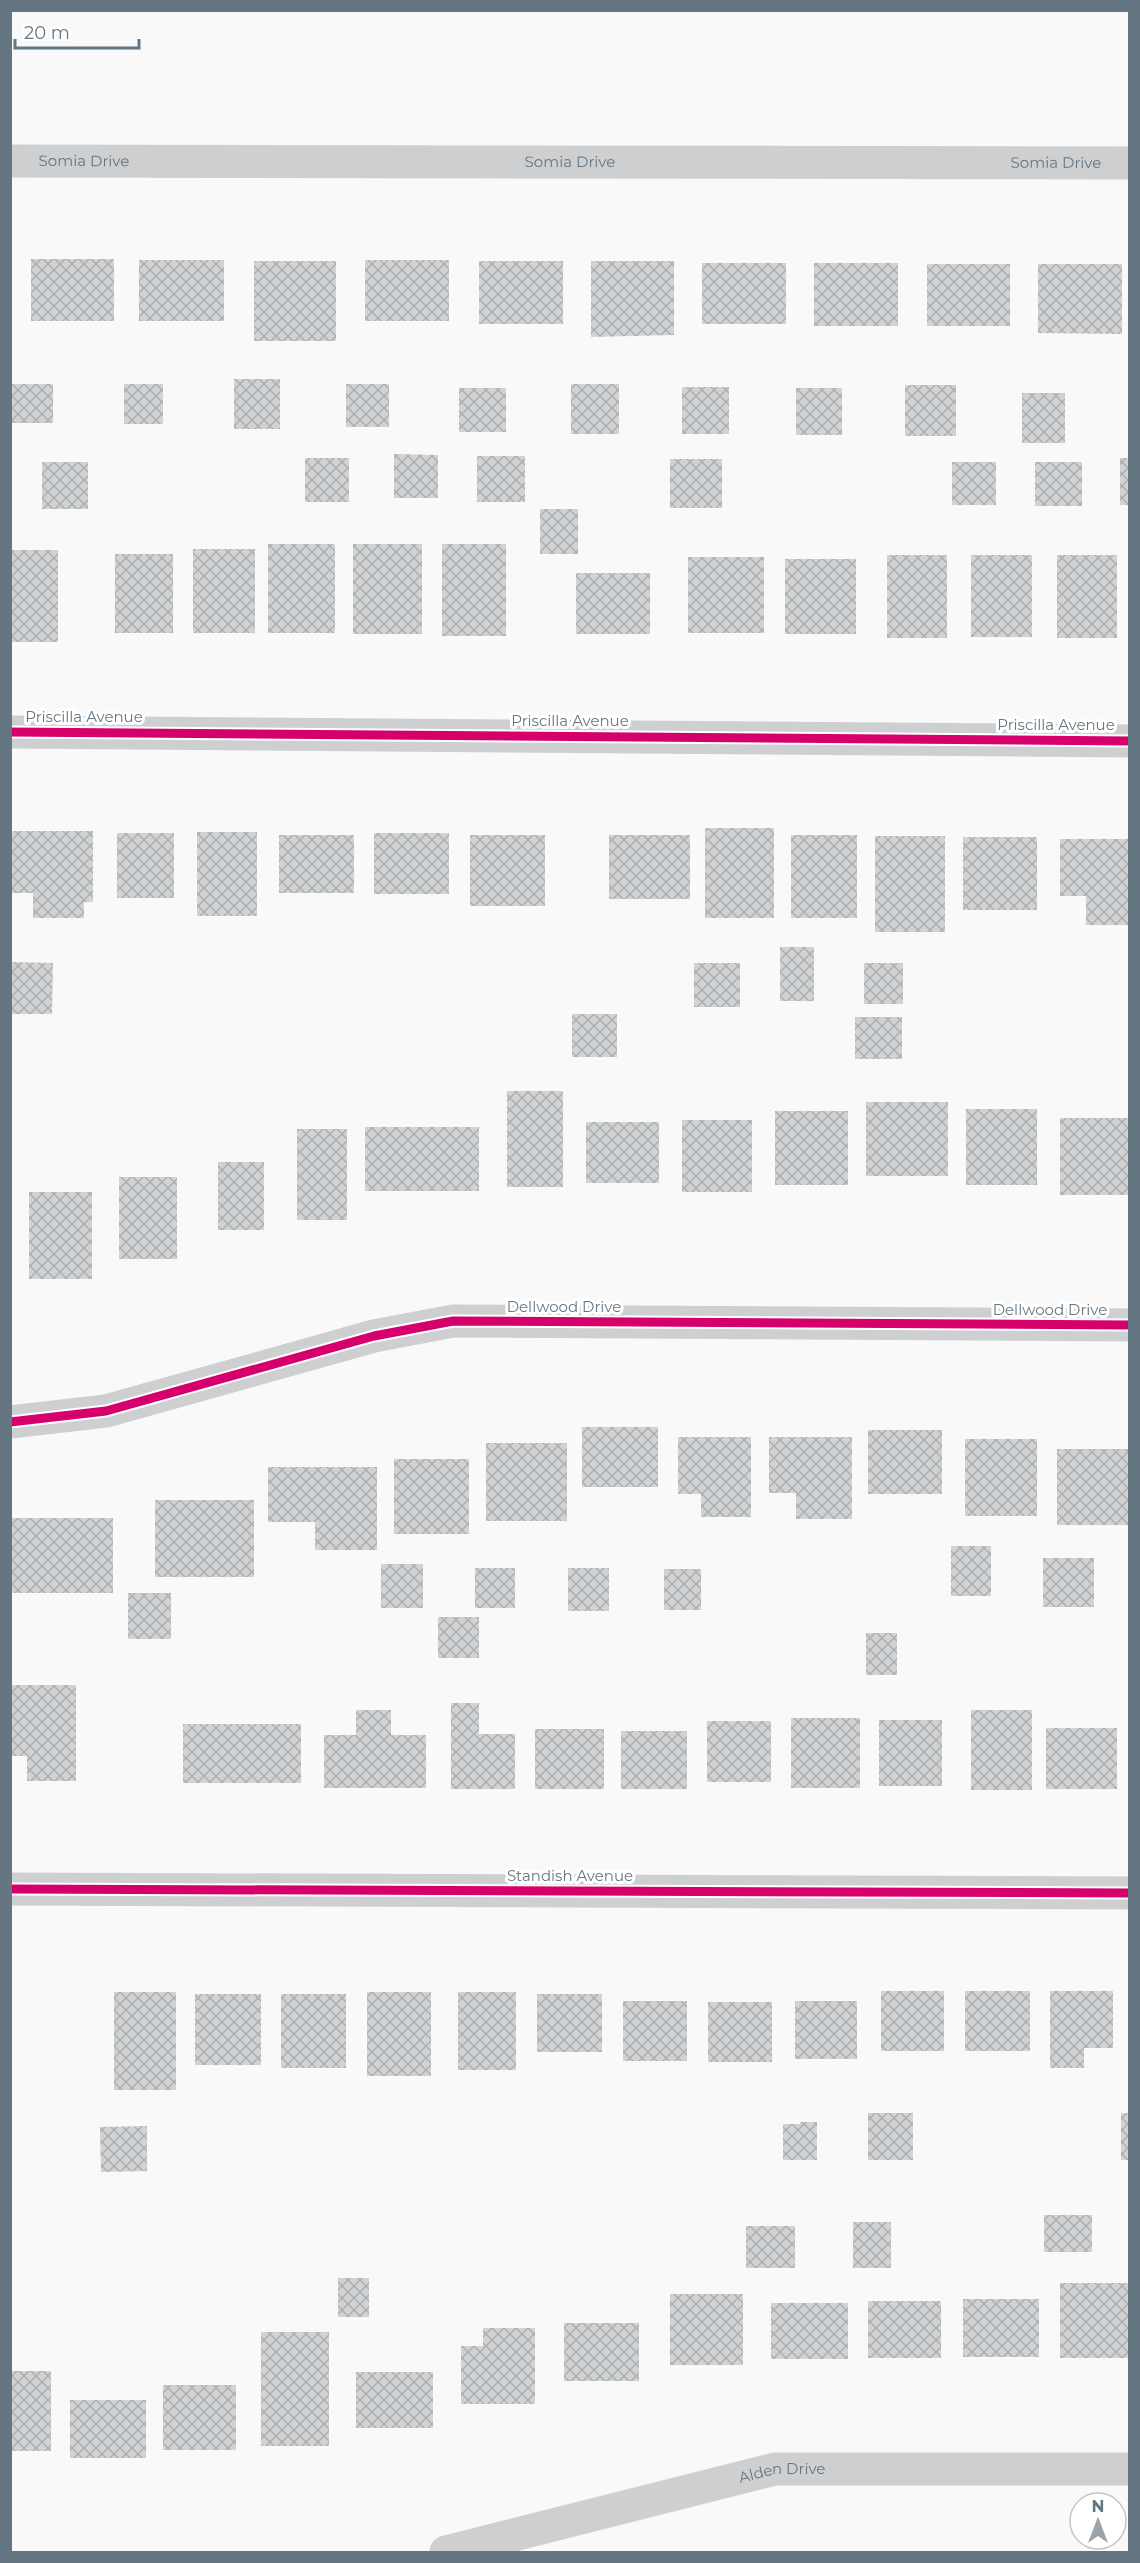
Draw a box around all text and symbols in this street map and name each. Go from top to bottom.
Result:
scale bar [15,12,140,50]
text: 20 m [24,22,70,44]
street label: Somia Drive [39,151,129,170]
street label: Somia Drive [525,152,615,171]
street label: Somia Drive [1011,153,1101,172]
street label: Priscilla Avenue [25,707,143,726]
street label: Priscilla Avenue [511,711,629,730]
street label: Priscilla Avenue [997,715,1115,734]
street label: Dellwood Drive [507,1297,621,1316]
street label: Dellwood Drive [993,1300,1107,1319]
street label: Standish Avenue [507,1866,633,1885]
street label: Alden Drive [737,2459,825,2487]
north arrow [1068,2491,1128,2551]
text: N [1092,2497,1104,2516]

